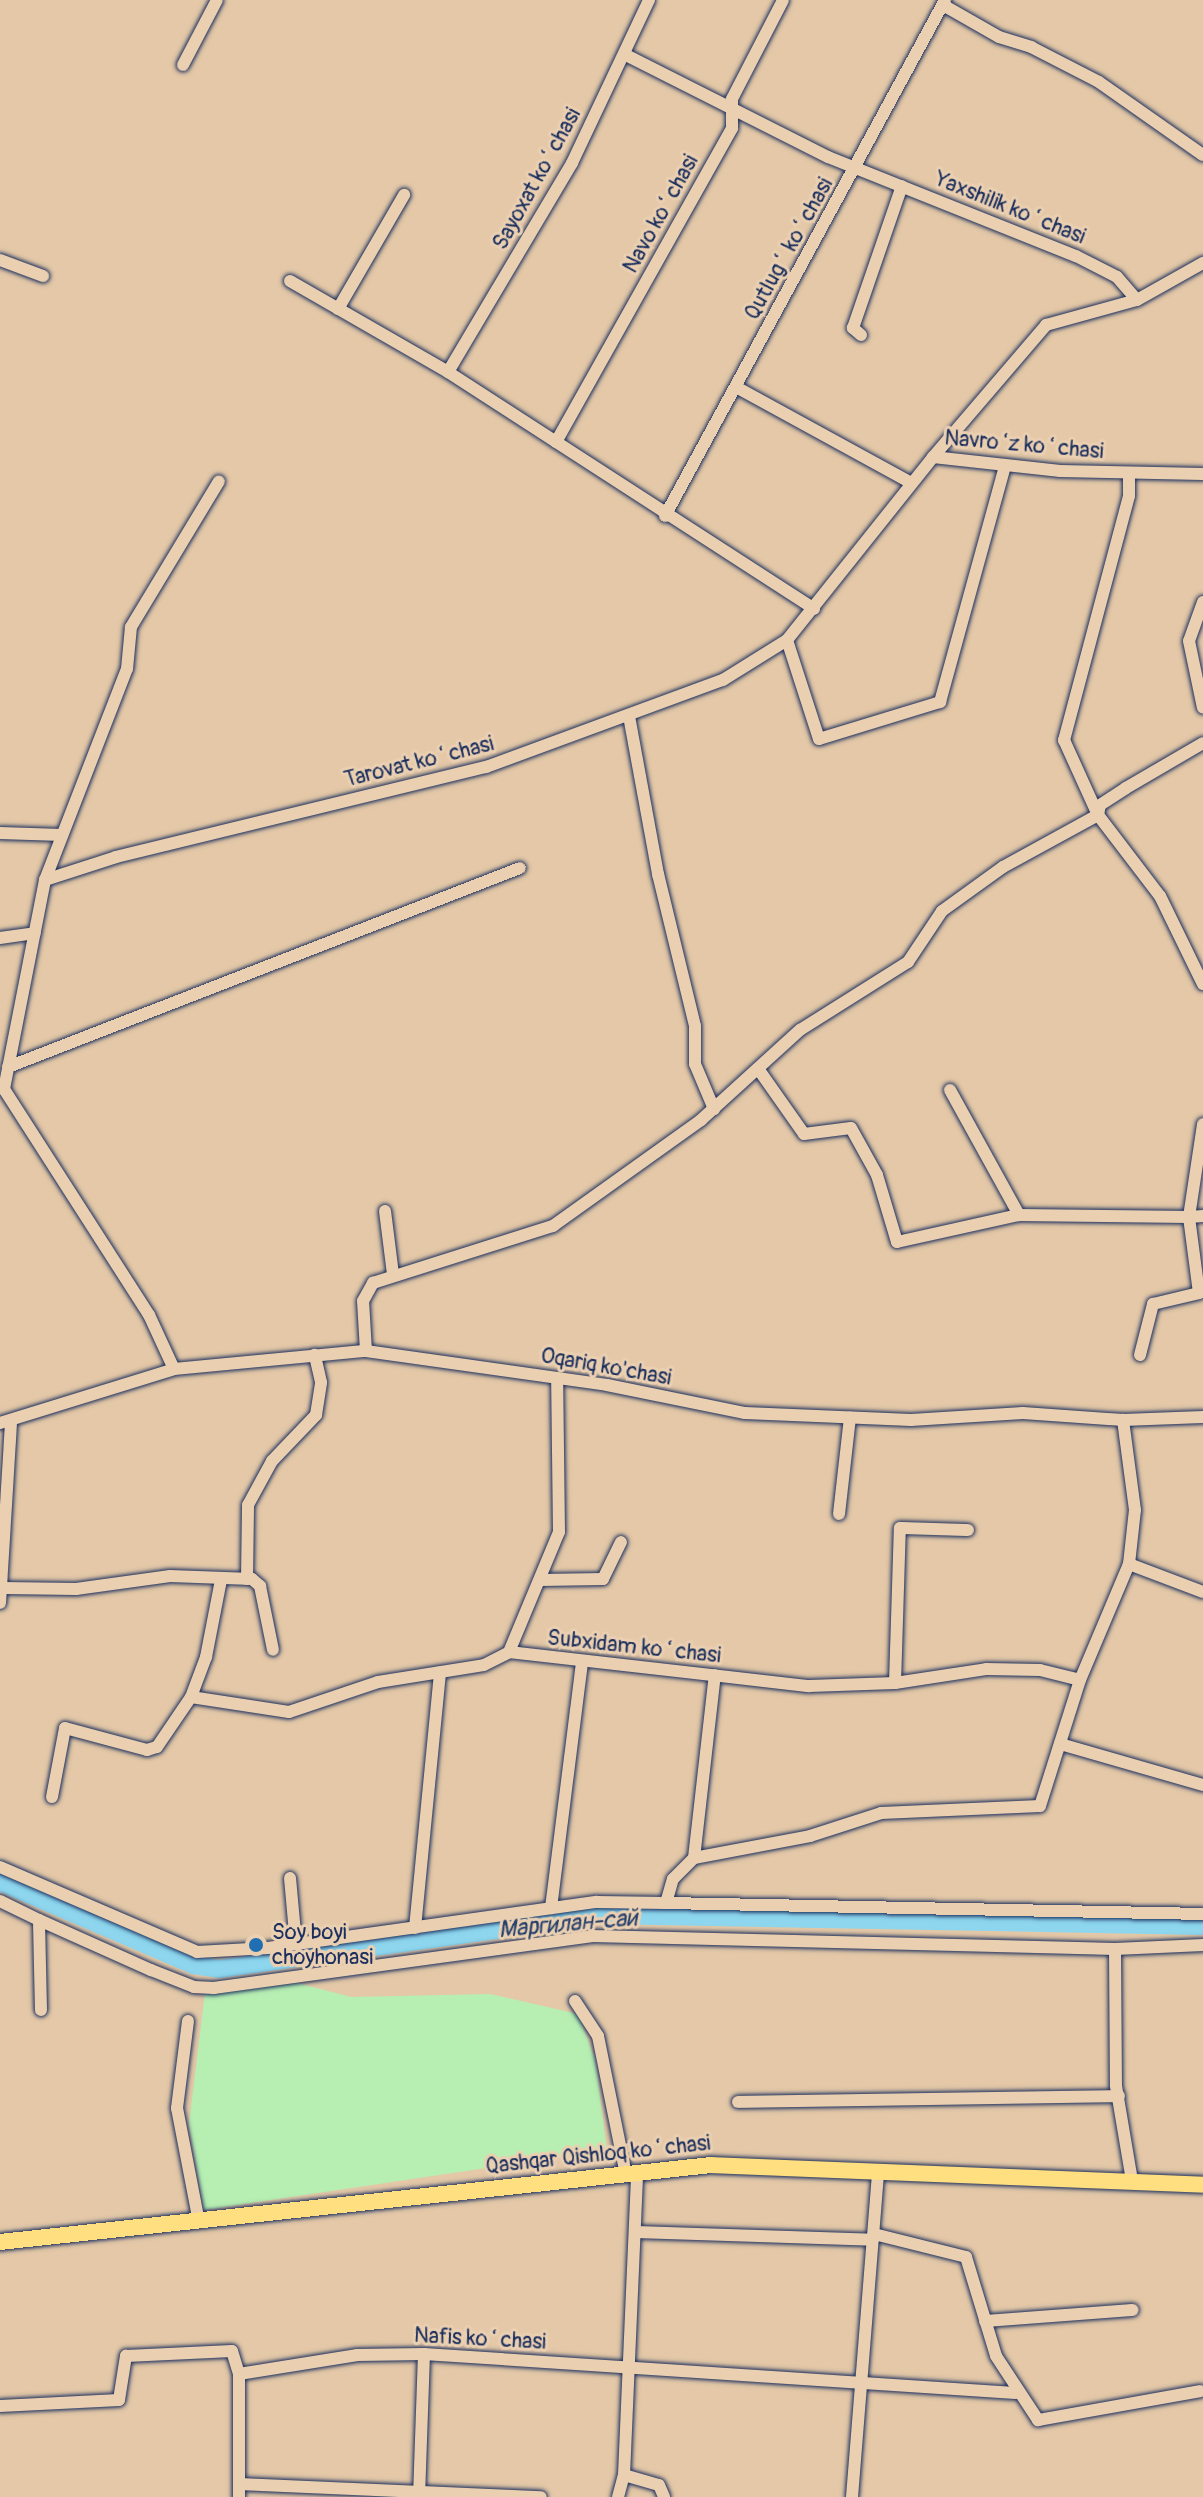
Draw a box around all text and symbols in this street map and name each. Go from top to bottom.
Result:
street label: Sayoxat koʻchasi [487,104,587,254]
street label: Navo koʻchasi [618,150,704,278]
street label: Yaxshilik koʻchasi [931,166,1089,250]
street label: Qutlugʻ koʻchasi [739,173,839,325]
street label: Navroʻz koʻchasi [943,425,1105,465]
street label: Tarovat koʻchasi [342,731,496,793]
street label: Oqariq ko'chasi [539,1343,673,1391]
street label: Subxidam koʻchasi [546,1625,722,1669]
water label: Маргилан-сай [497,1904,639,1944]
place label: Soy boyi choyhonasi [272,1919,373,1970]
marker: Soy boyi choyhonasi [247,1936,265,1954]
street label: Qashqar Qishloq koʻchasi [484,2130,712,2180]
street label: Nafis koʻchasi [413,2322,547,2356]

